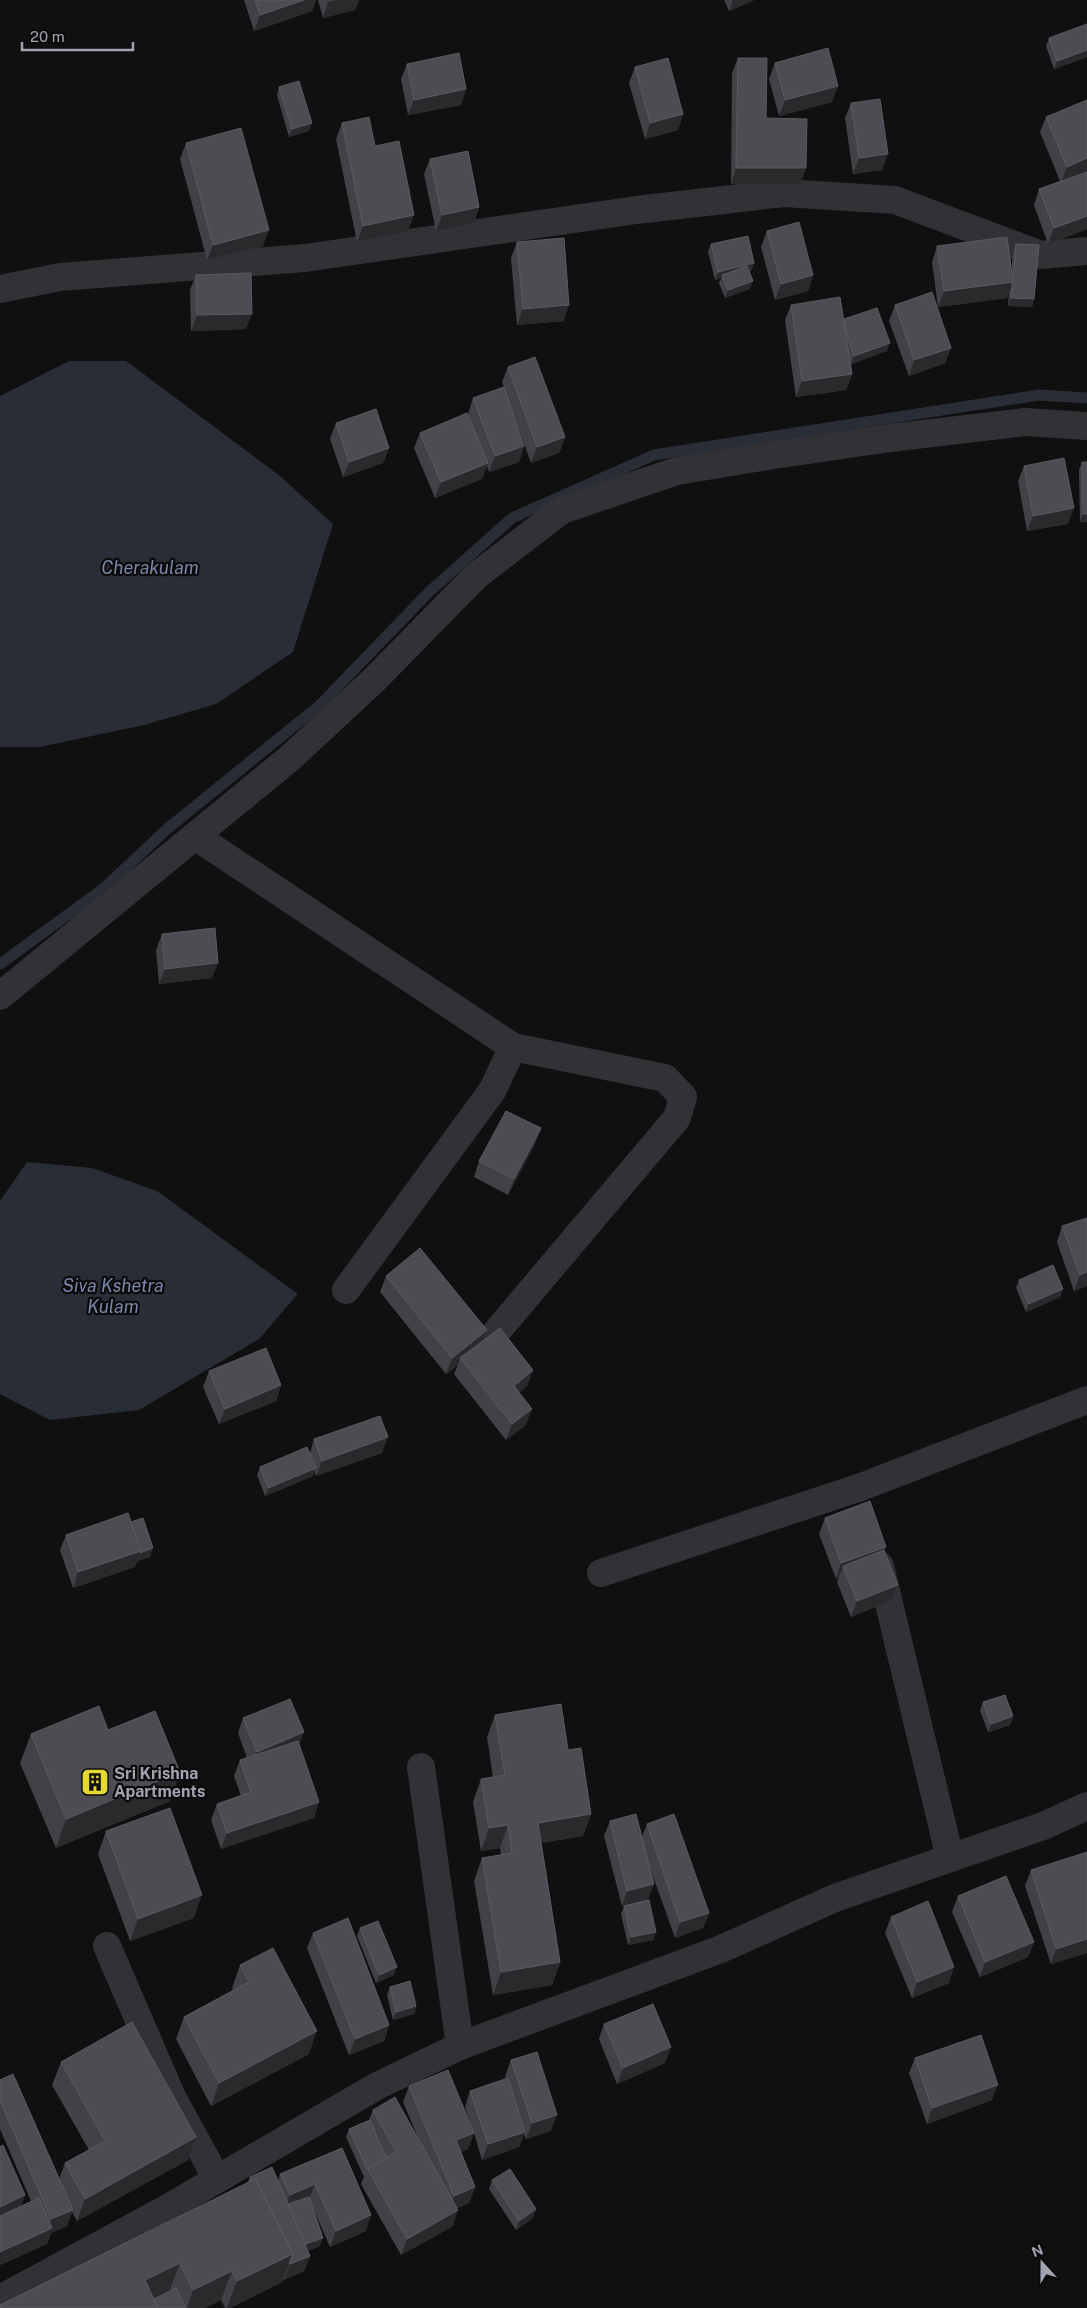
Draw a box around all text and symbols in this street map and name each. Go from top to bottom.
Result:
scale bar [22,20,134,52]
text: 20 m [30,28,65,45]
water label: Cherakulam [101,557,199,578]
water label: Siva Kshetra Kulam [62,1275,164,1317]
place label: Sri Krishna Apartments [114,1764,205,1801]
building icon: Sri Krishna Apartments [80,1767,110,1797]
north arrow [1017,2238,1067,2288]
text: N [1029,2241,1045,2260]

